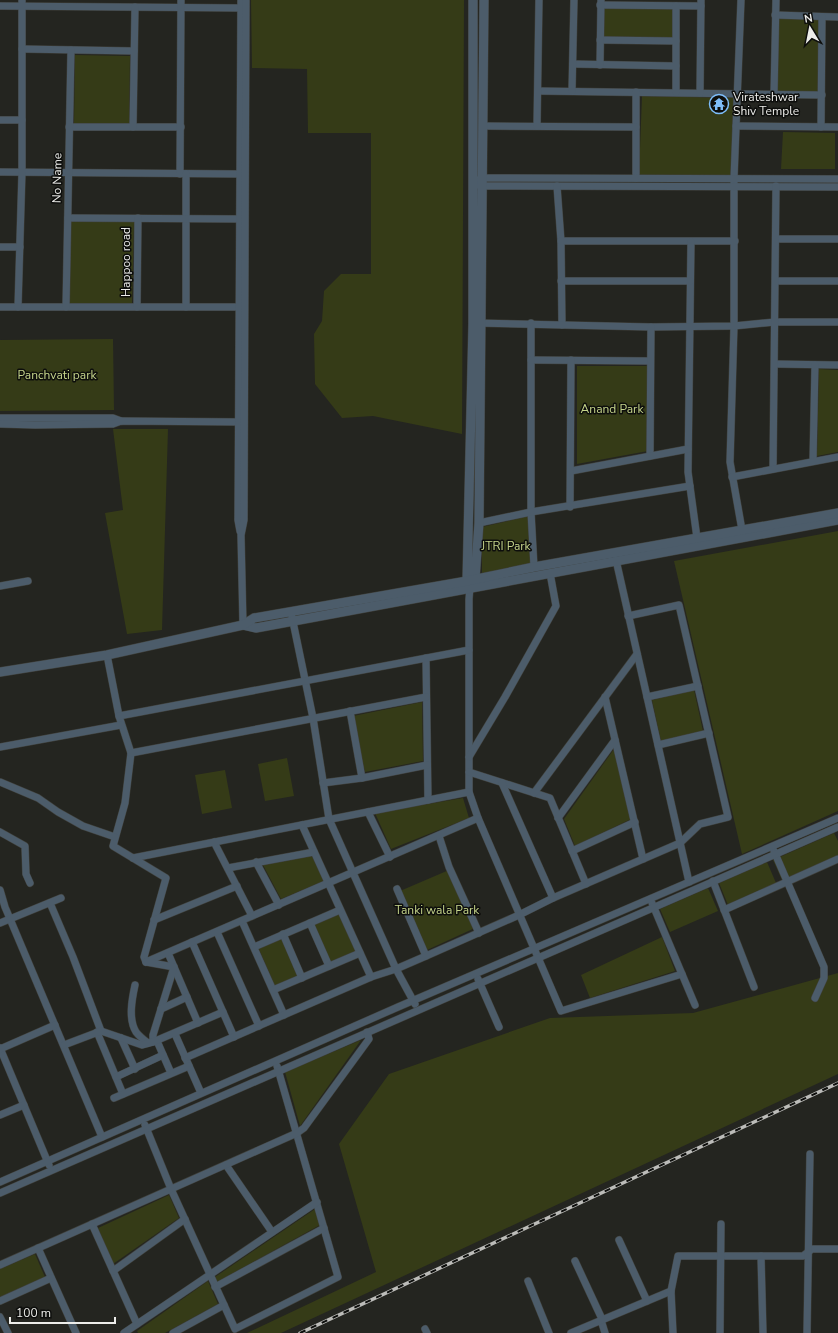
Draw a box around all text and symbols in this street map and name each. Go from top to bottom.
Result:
north arrow [790,8,830,48]
text: N [803,11,814,27]
place label: Virateshwar Shiv Temple [732,89,799,119]
temple icon: Virateshwar Shiv Temple [708,93,730,115]
street label: No Name [49,153,65,203]
street label: Happoo road [118,227,134,297]
park label: Panchvati park [18,367,97,383]
park label: Anand Park [581,401,644,417]
park label: JTRI Park [480,538,532,554]
park label: Tanki wala Park [395,902,480,918]
scale bar [10,1299,115,1325]
text: 100 m [16,1305,51,1321]

